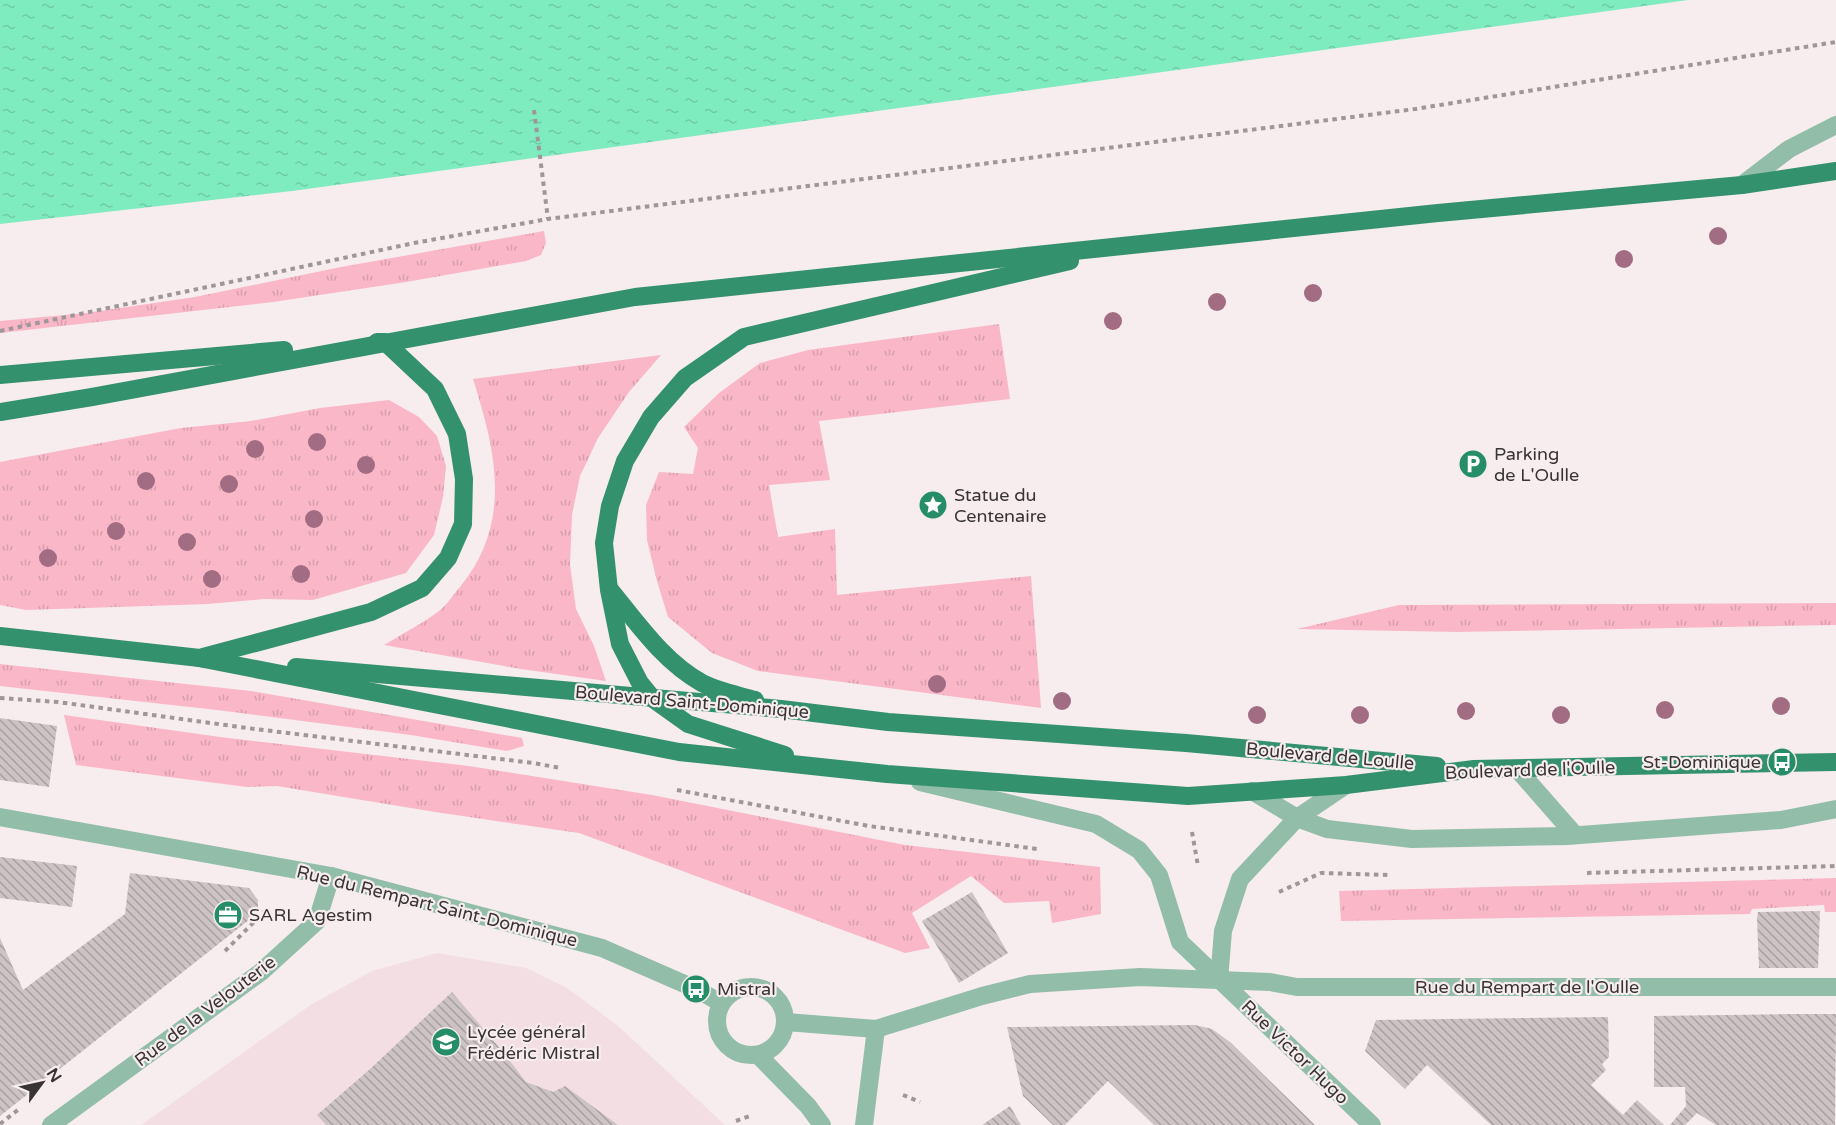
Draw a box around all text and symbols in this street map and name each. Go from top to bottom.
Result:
place label: Parking de L'Oulle [1494,443,1579,486]
parking icon: Parking de L'Oulle [1457,448,1489,480]
place label: Statue du Centenaire [954,484,1046,527]
place icon: Statue du Centenaire [917,489,949,521]
street label: Boulevard Saint-Dominique [574,681,810,723]
street label: Boulevard de Loulle [1245,738,1415,774]
bus stop icon: St-Dominique [1766,746,1798,778]
place label: St-Dominique [1643,751,1761,773]
street label: Boulevard de l'Oulle [1444,756,1616,784]
street label: Rue du Rempart Saint-Dominique [294,860,580,952]
office icon: SARL Agestim [212,899,244,931]
place label: SARL Agestim [249,904,373,926]
street label: Rue de la Velouterie [130,951,280,1071]
bus stop icon: Mistral [680,973,712,1005]
street label: Rue du Rempart de l'Oulle [1415,976,1639,998]
place label: Mistral [717,978,776,1000]
street label: Rue Victor Hugo [1237,995,1353,1109]
place label: Lycée général Frédéric Mistral [467,1021,600,1064]
school or university icon: Lycée général Frédéric Mistral [430,1026,462,1058]
north arrow [12,1053,72,1113]
text: N [42,1065,66,1086]

